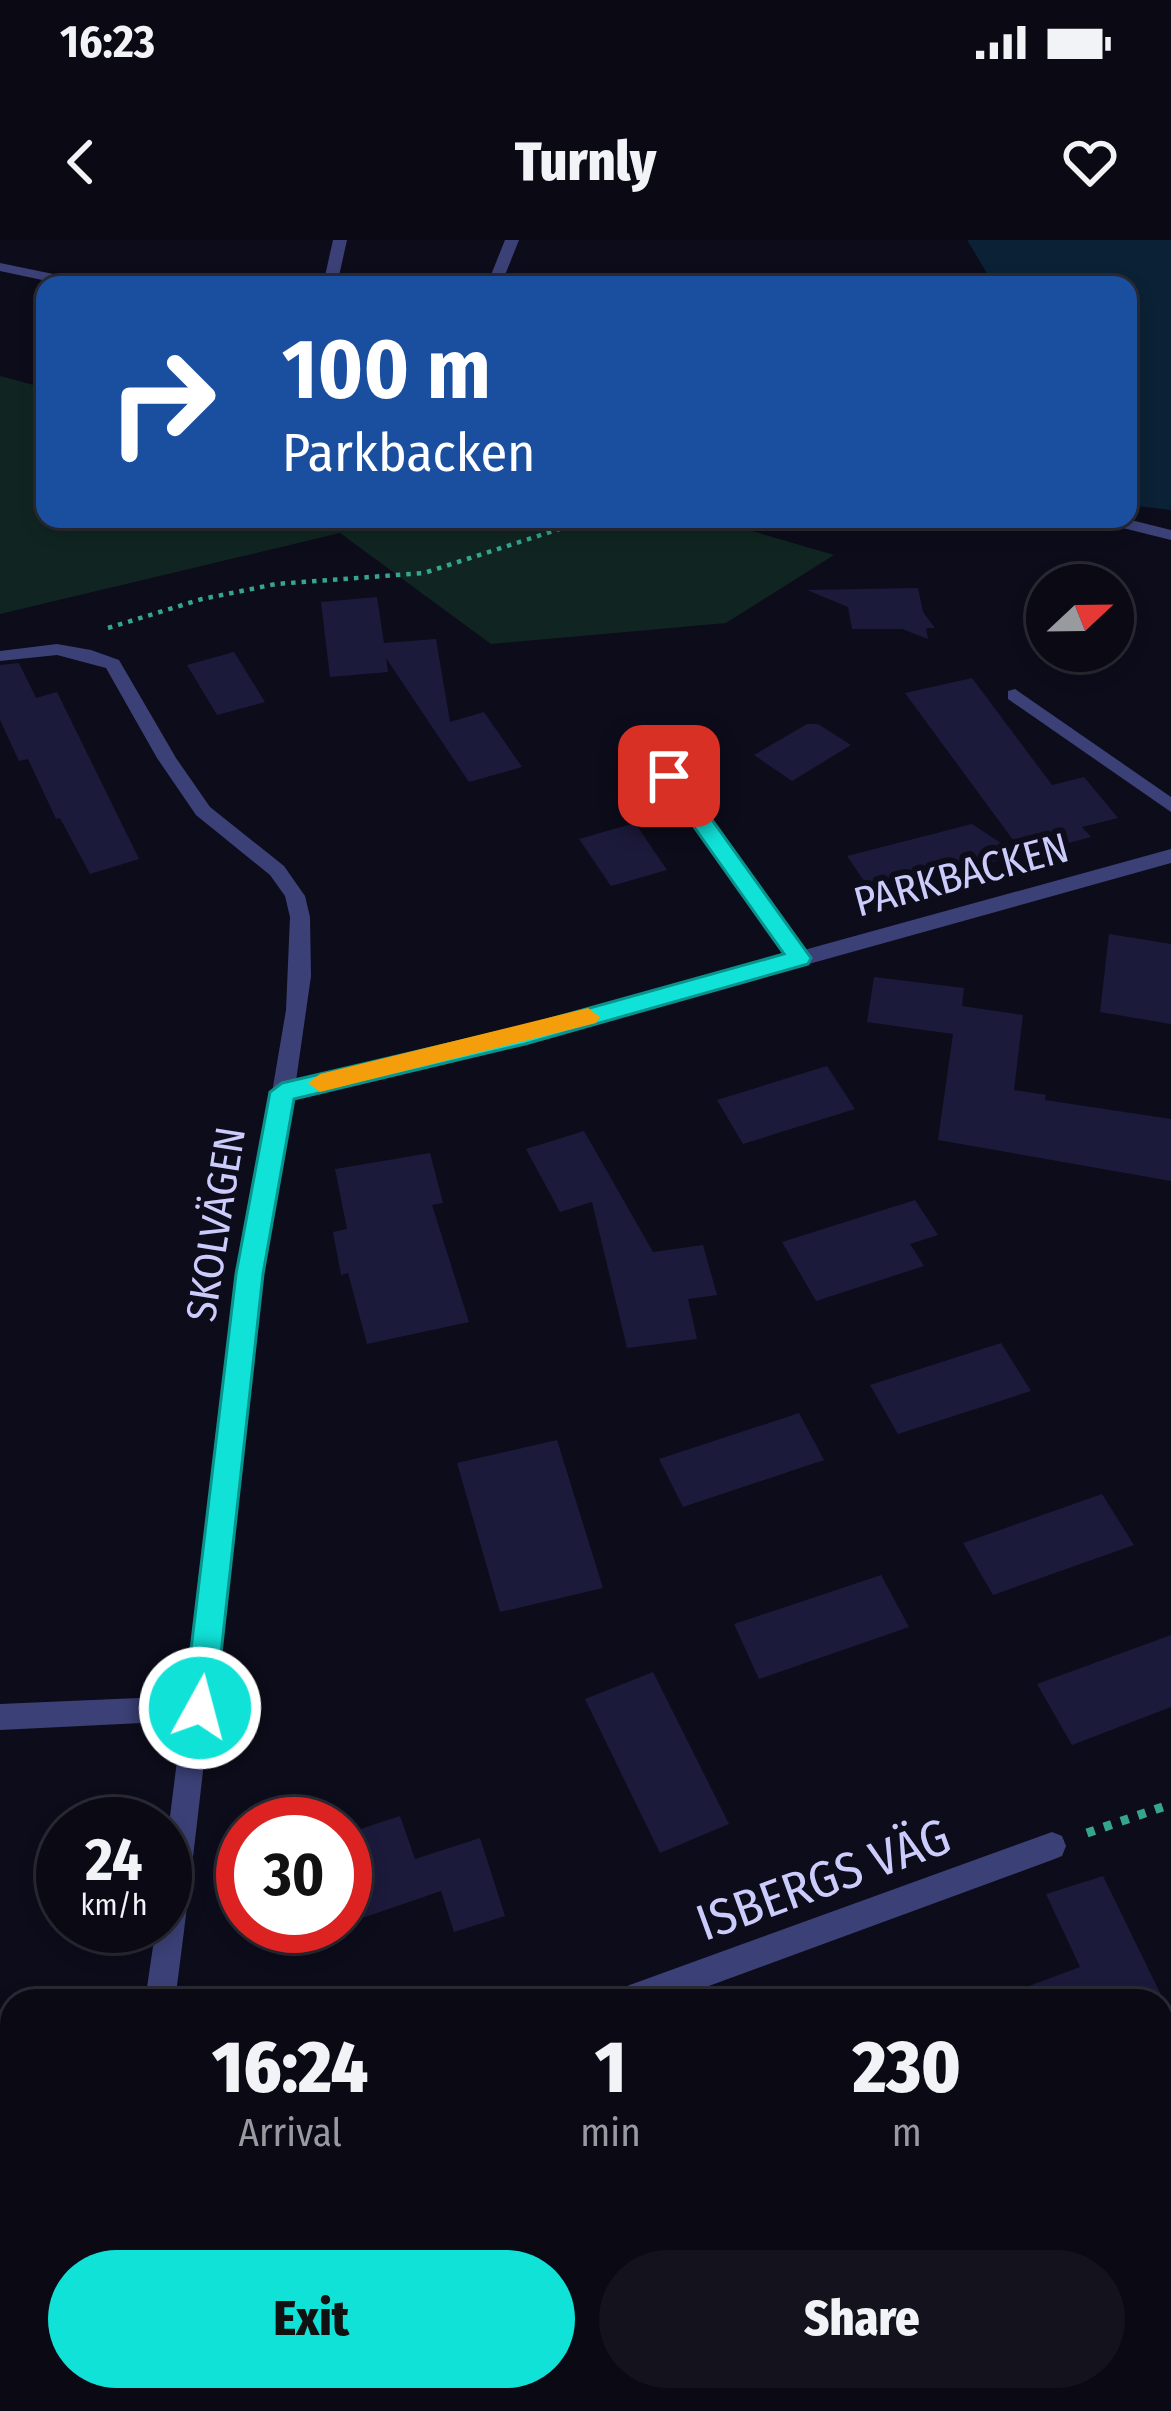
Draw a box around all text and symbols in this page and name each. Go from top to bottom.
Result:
text: 16:23 [60,15,155,69]
icon: back [48,129,114,195]
icon: heart [1057,129,1123,195]
text: Turnly [515,130,656,194]
text: 100 m [282,319,491,420]
icon: right [84,324,240,480]
text: Parkbacken [282,421,536,485]
north arrow [1026,564,1134,672]
map controls [1026,564,1134,672]
pin [618,725,720,827]
icon: arrive [636,743,702,809]
street label: PARKBACKEN [849,822,1074,928]
street label: SKOLVÄGEN [176,1123,256,1325]
position arrow [137,1645,263,1771]
speed limit sign: 30 [216,1797,372,1953]
street label: ISBERGS VÄG [688,1805,959,1954]
text: 24 [85,1824,143,1896]
text: km/h [81,1887,147,1923]
text: 16:24 [212,2025,368,2111]
text: 1 [595,2025,626,2111]
text: 230 [853,2025,961,2111]
text: Arrival [238,2110,342,2156]
text: min [580,2110,641,2156]
text: m [892,2110,922,2156]
button: Exit [48,2250,575,2388]
button: Share [599,2250,1125,2388]

